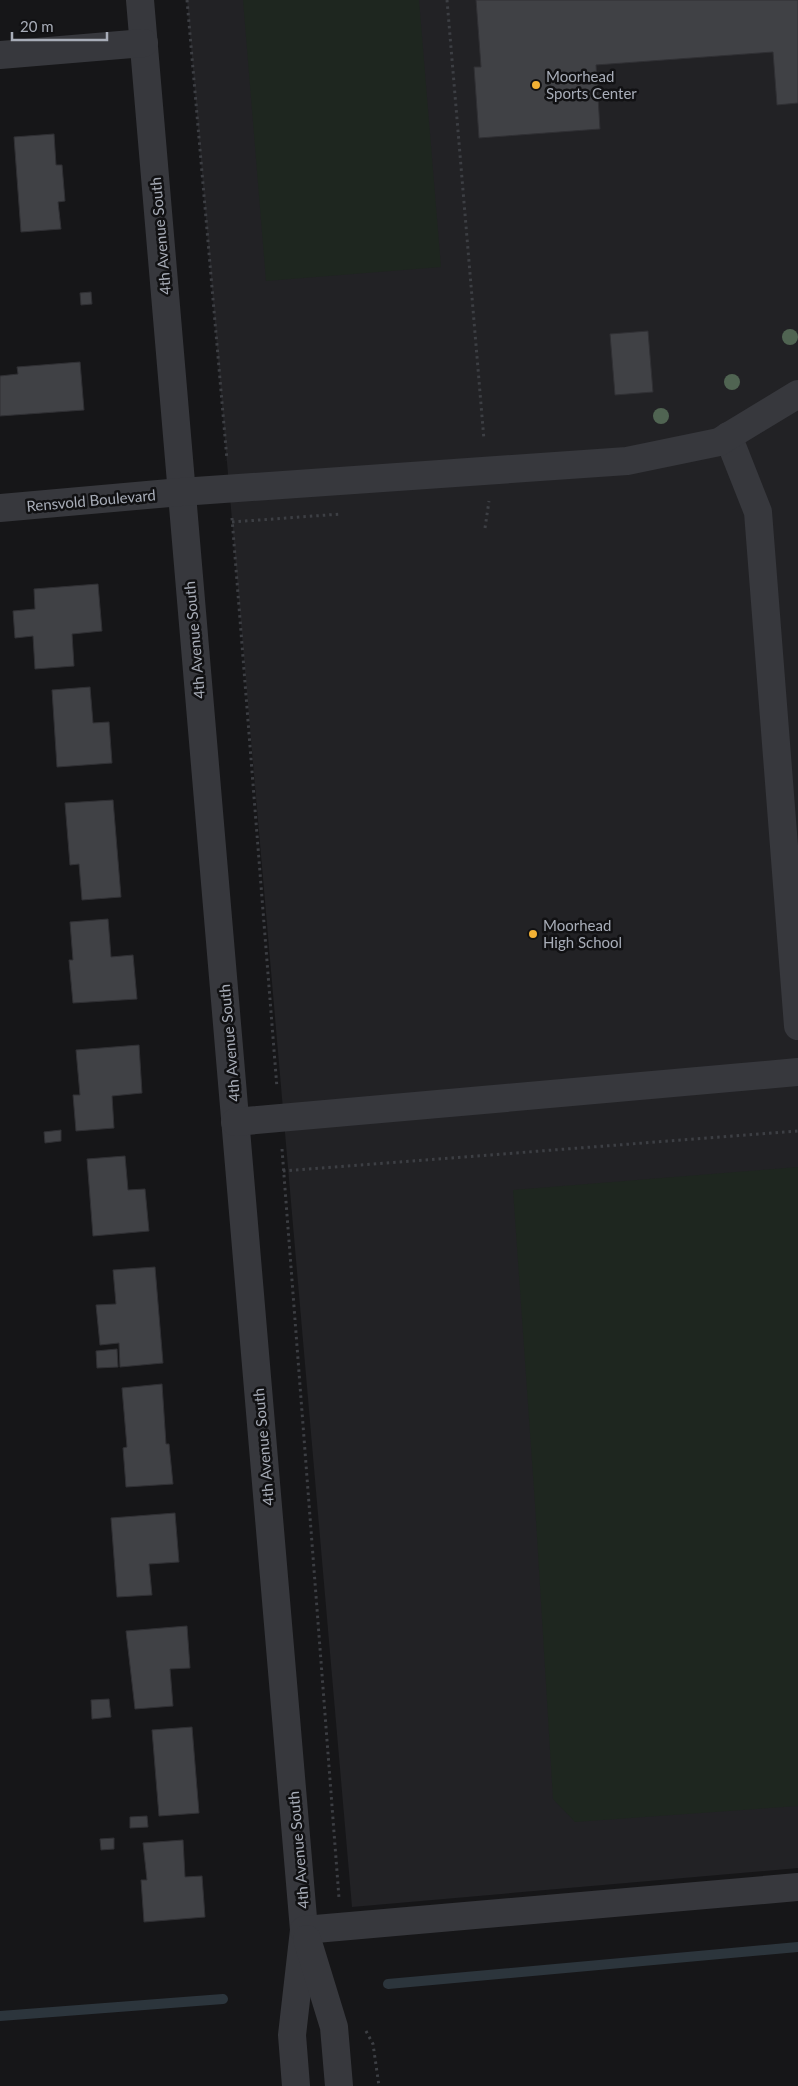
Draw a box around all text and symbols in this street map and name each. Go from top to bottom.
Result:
scale bar [12,10,108,42]
text: 20 m [20,17,54,35]
place label: Moorhead Sports Center [546,67,637,102]
marker: Moorhead Sports Center [530,79,542,91]
street label: 4th Avenue South [146,176,174,296]
street label: Rensvold Boulevard [26,485,156,515]
street label: 4th Avenue South [180,580,208,700]
place label: Moorhead High School [543,916,622,951]
marker: Moorhead High School [527,928,539,940]
street label: 4th Avenue South [215,983,243,1103]
street label: 4th Avenue South [249,1387,277,1507]
street label: 4th Avenue South [284,1790,312,1910]

